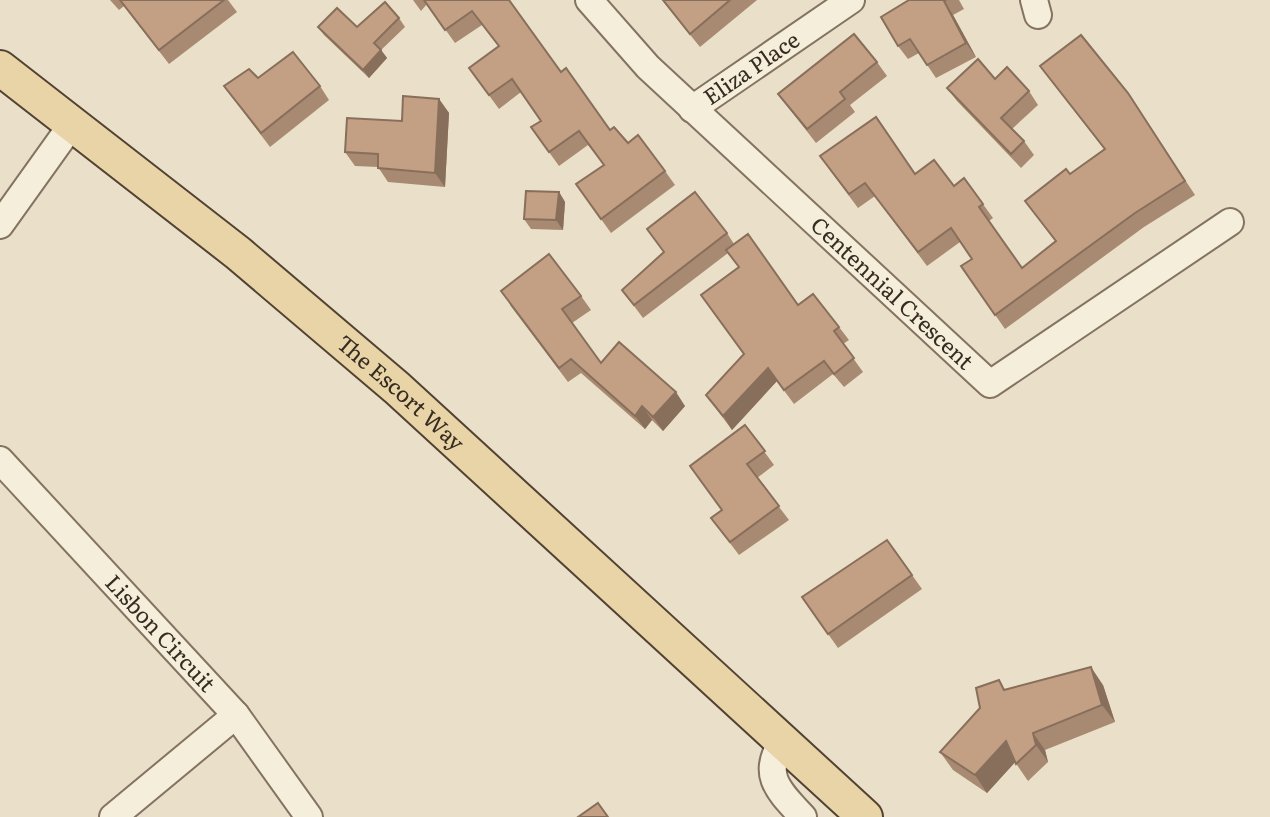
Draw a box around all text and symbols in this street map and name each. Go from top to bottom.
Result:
street label: Eliza Place [696,22,805,112]
street label: Centennial Crescent [804,208,982,376]
street label: The Escort Way [330,326,473,458]
street label: Lisbon Circuit [99,566,224,698]

